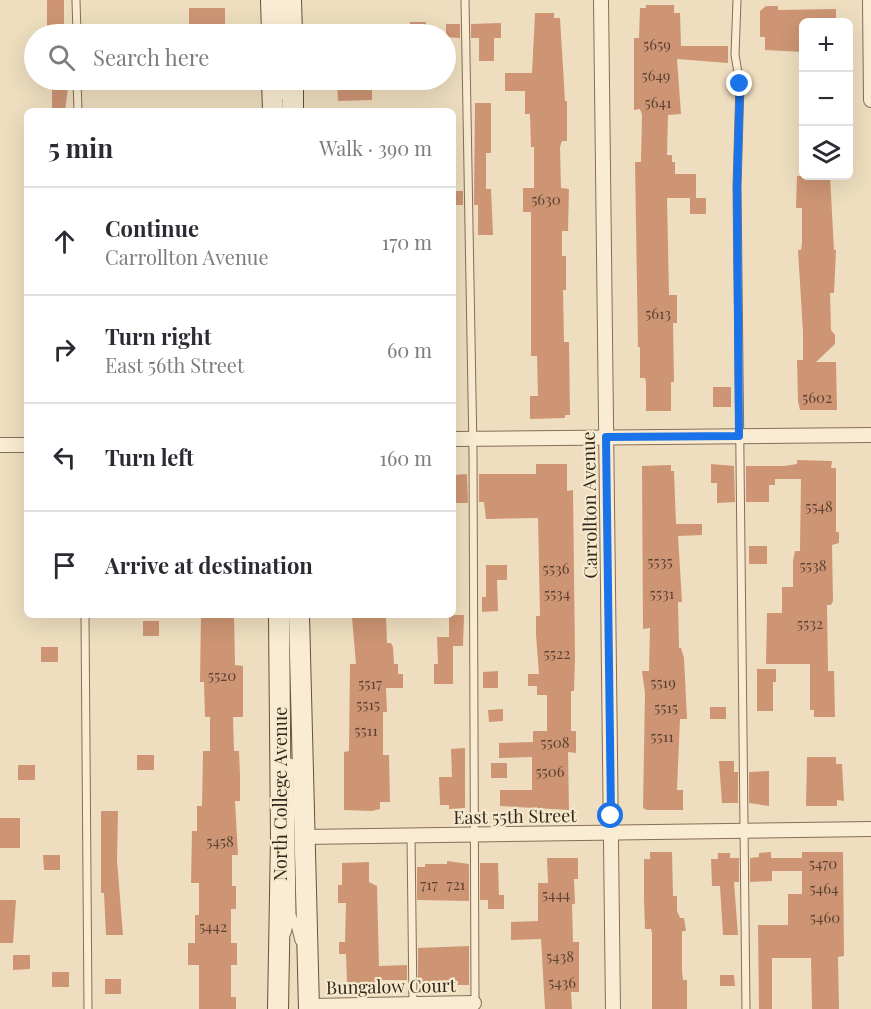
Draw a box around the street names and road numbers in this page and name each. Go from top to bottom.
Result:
street label: Carrollton Avenue [576,431,602,579]
street label: North College Avenue [268,707,292,881]
street label: East 55th Street [453,803,577,829]
street label: Bungalow Court [326,973,457,999]

